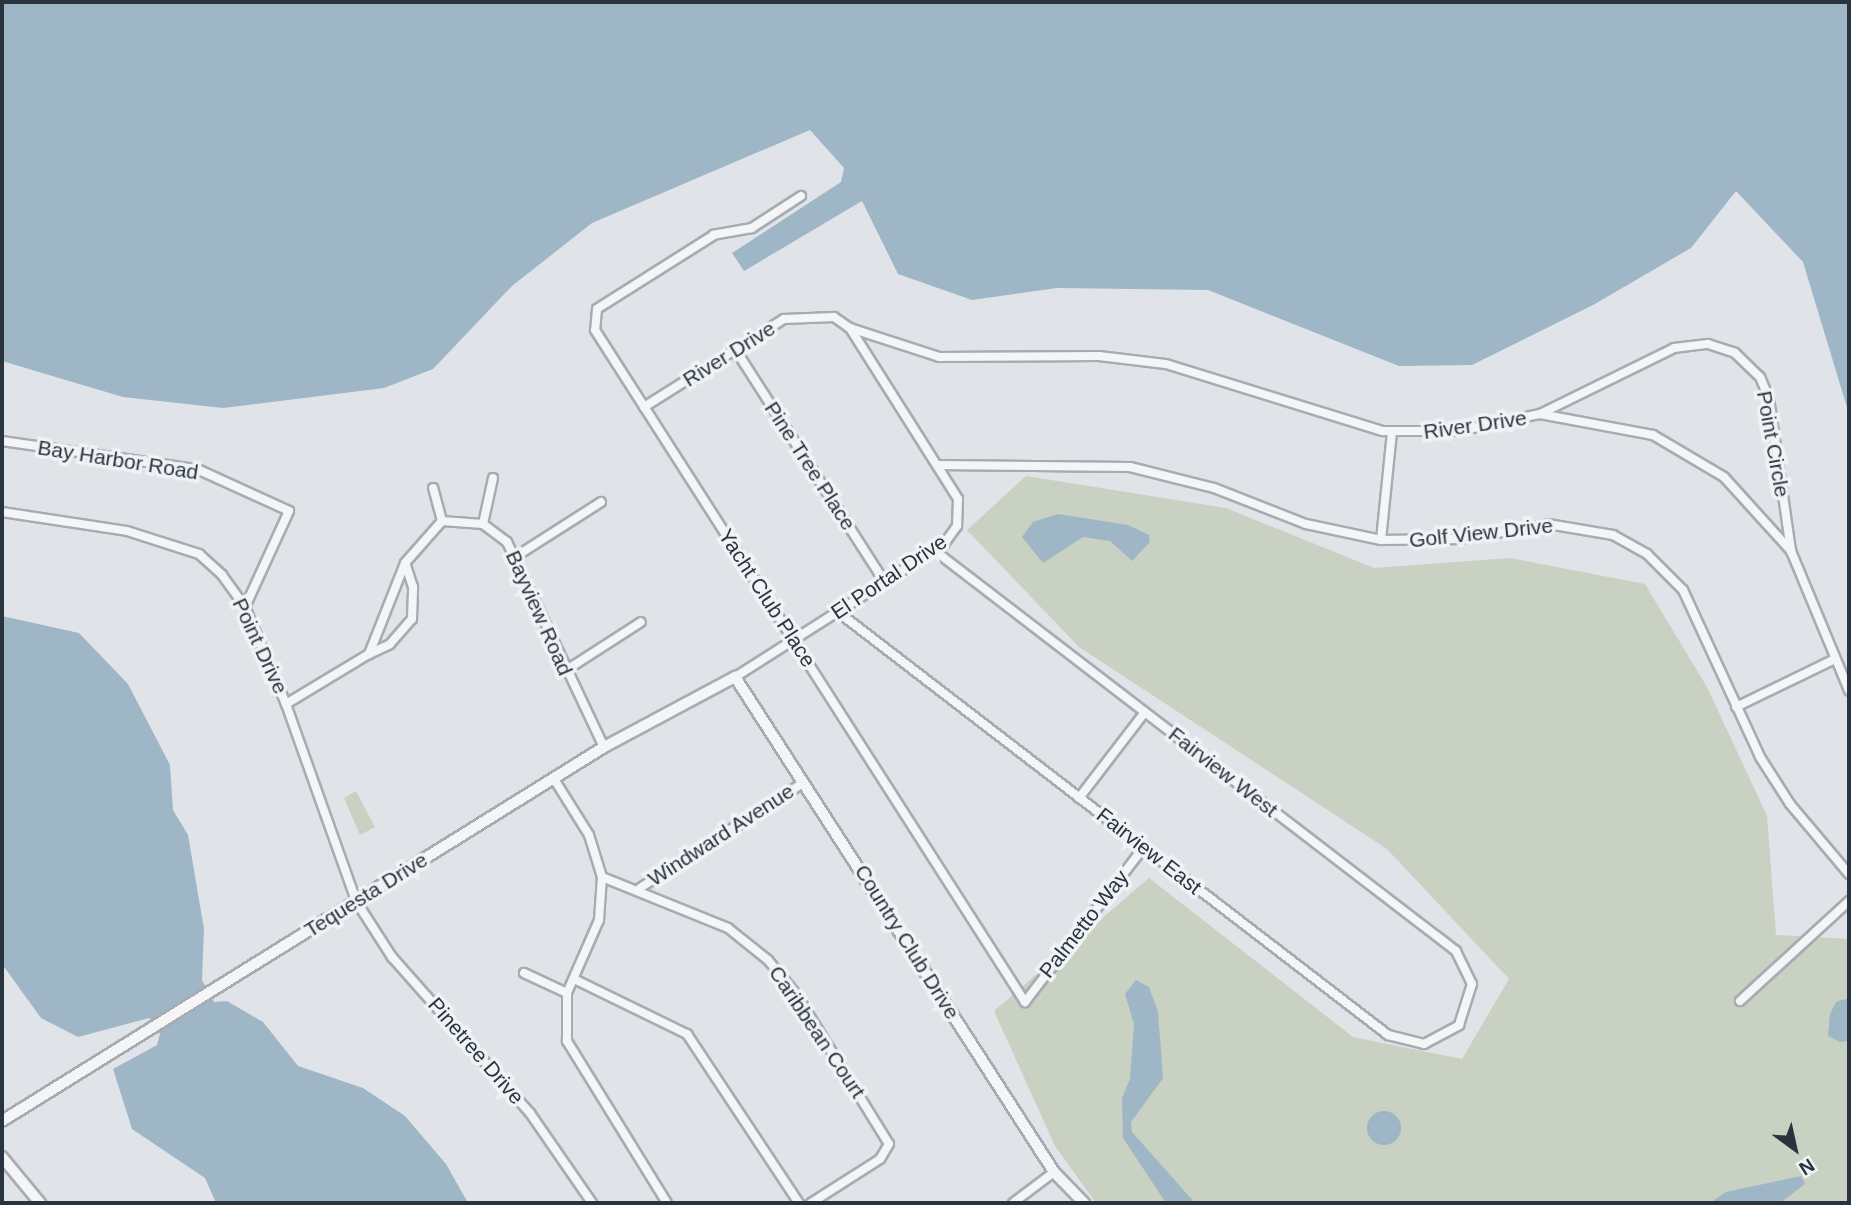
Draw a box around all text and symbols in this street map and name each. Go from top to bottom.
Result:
street label: River Drive [678,316,780,392]
street label: Point Circle [1751,389,1795,499]
street label: Pine Tree Place [759,397,861,535]
street label: River Drive [1422,405,1528,445]
street label: Bay Harbor Road [36,435,200,485]
street label: Golf View Drive [1408,513,1554,553]
street label: Yacht Club Place [713,524,821,672]
street label: El Portal Drive [826,529,952,625]
street label: Bayview Road [500,547,578,679]
street label: Point Drive [227,594,293,698]
street label: Fairview West [1163,722,1283,822]
street label: Windward Avenue [643,778,799,892]
street label: Fairview East [1092,802,1206,900]
street label: Tequesta Drive [300,847,432,943]
street label: Country Club Drive [849,860,965,1024]
street label: Palmetto Way [1034,865,1134,983]
street label: Caribbean Court [763,961,871,1103]
street label: Pinetree Drive [423,993,529,1109]
north arrow [1760,1114,1830,1184]
text: N [1795,1154,1818,1180]

